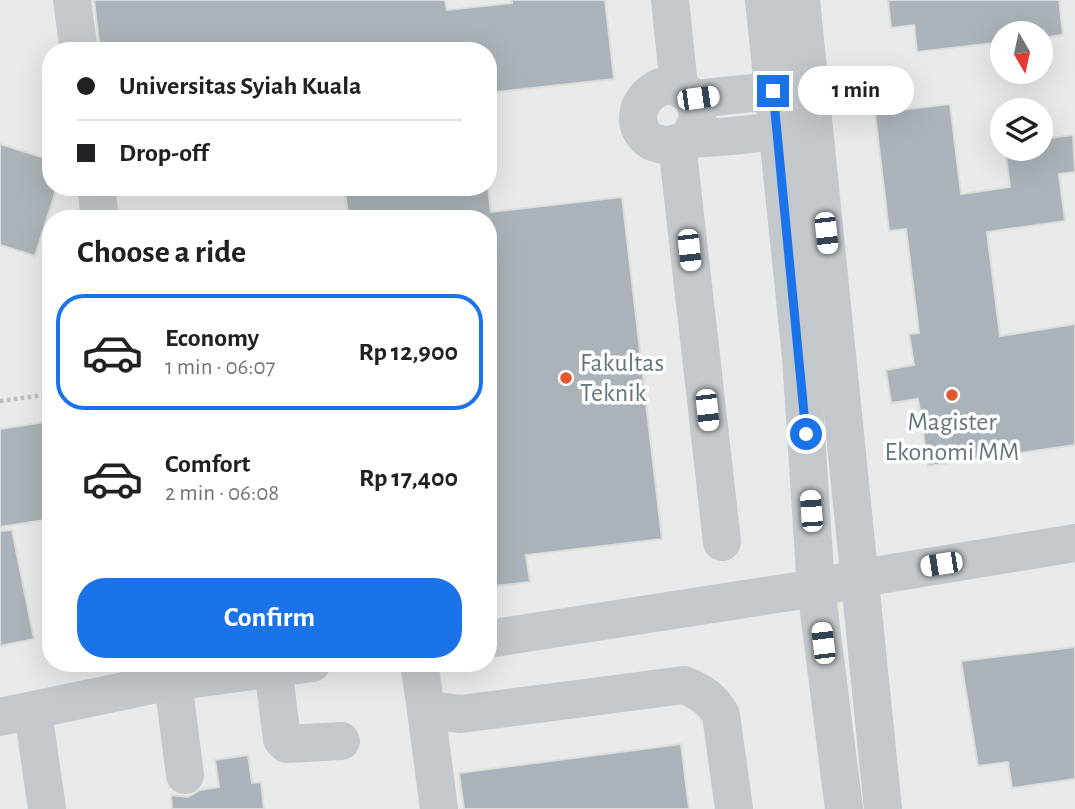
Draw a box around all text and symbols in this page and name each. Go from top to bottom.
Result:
north arrow [990,21,1054,84]
map controls [990,21,1053,161]
callout: 1 min [798,66,913,116]
text: Universitas Syiah Kuala [119,73,362,99]
route end [757,75,789,107]
text: 1 min [832,79,880,102]
car [676,85,721,111]
button: layers [990,98,1053,161]
text: Drop-off [119,140,208,166]
car [814,211,839,255]
car [677,228,702,272]
text: Choose a ride [77,236,246,268]
icon: car [81,321,144,384]
text: Economy [165,325,259,351]
text: Rp 12,900 [359,339,458,365]
place label: Fakultas Teknik [580,350,664,406]
text: 1 min · 06:07 [165,356,275,379]
marker: Fakultas Teknik [558,370,574,386]
marker: Magister Ekonomi MM [944,387,960,403]
car [695,388,720,432]
place label: Magister Ekonomi MM [885,409,1019,465]
route start [790,418,822,450]
icon: car [81,447,144,510]
text: Comfort [165,451,250,477]
text: Rp 17,400 [359,465,458,491]
text: 2 min · 06:08 [165,482,279,505]
car [800,489,823,533]
car [919,550,964,578]
button: Confirm [77,578,462,658]
car [811,621,836,665]

